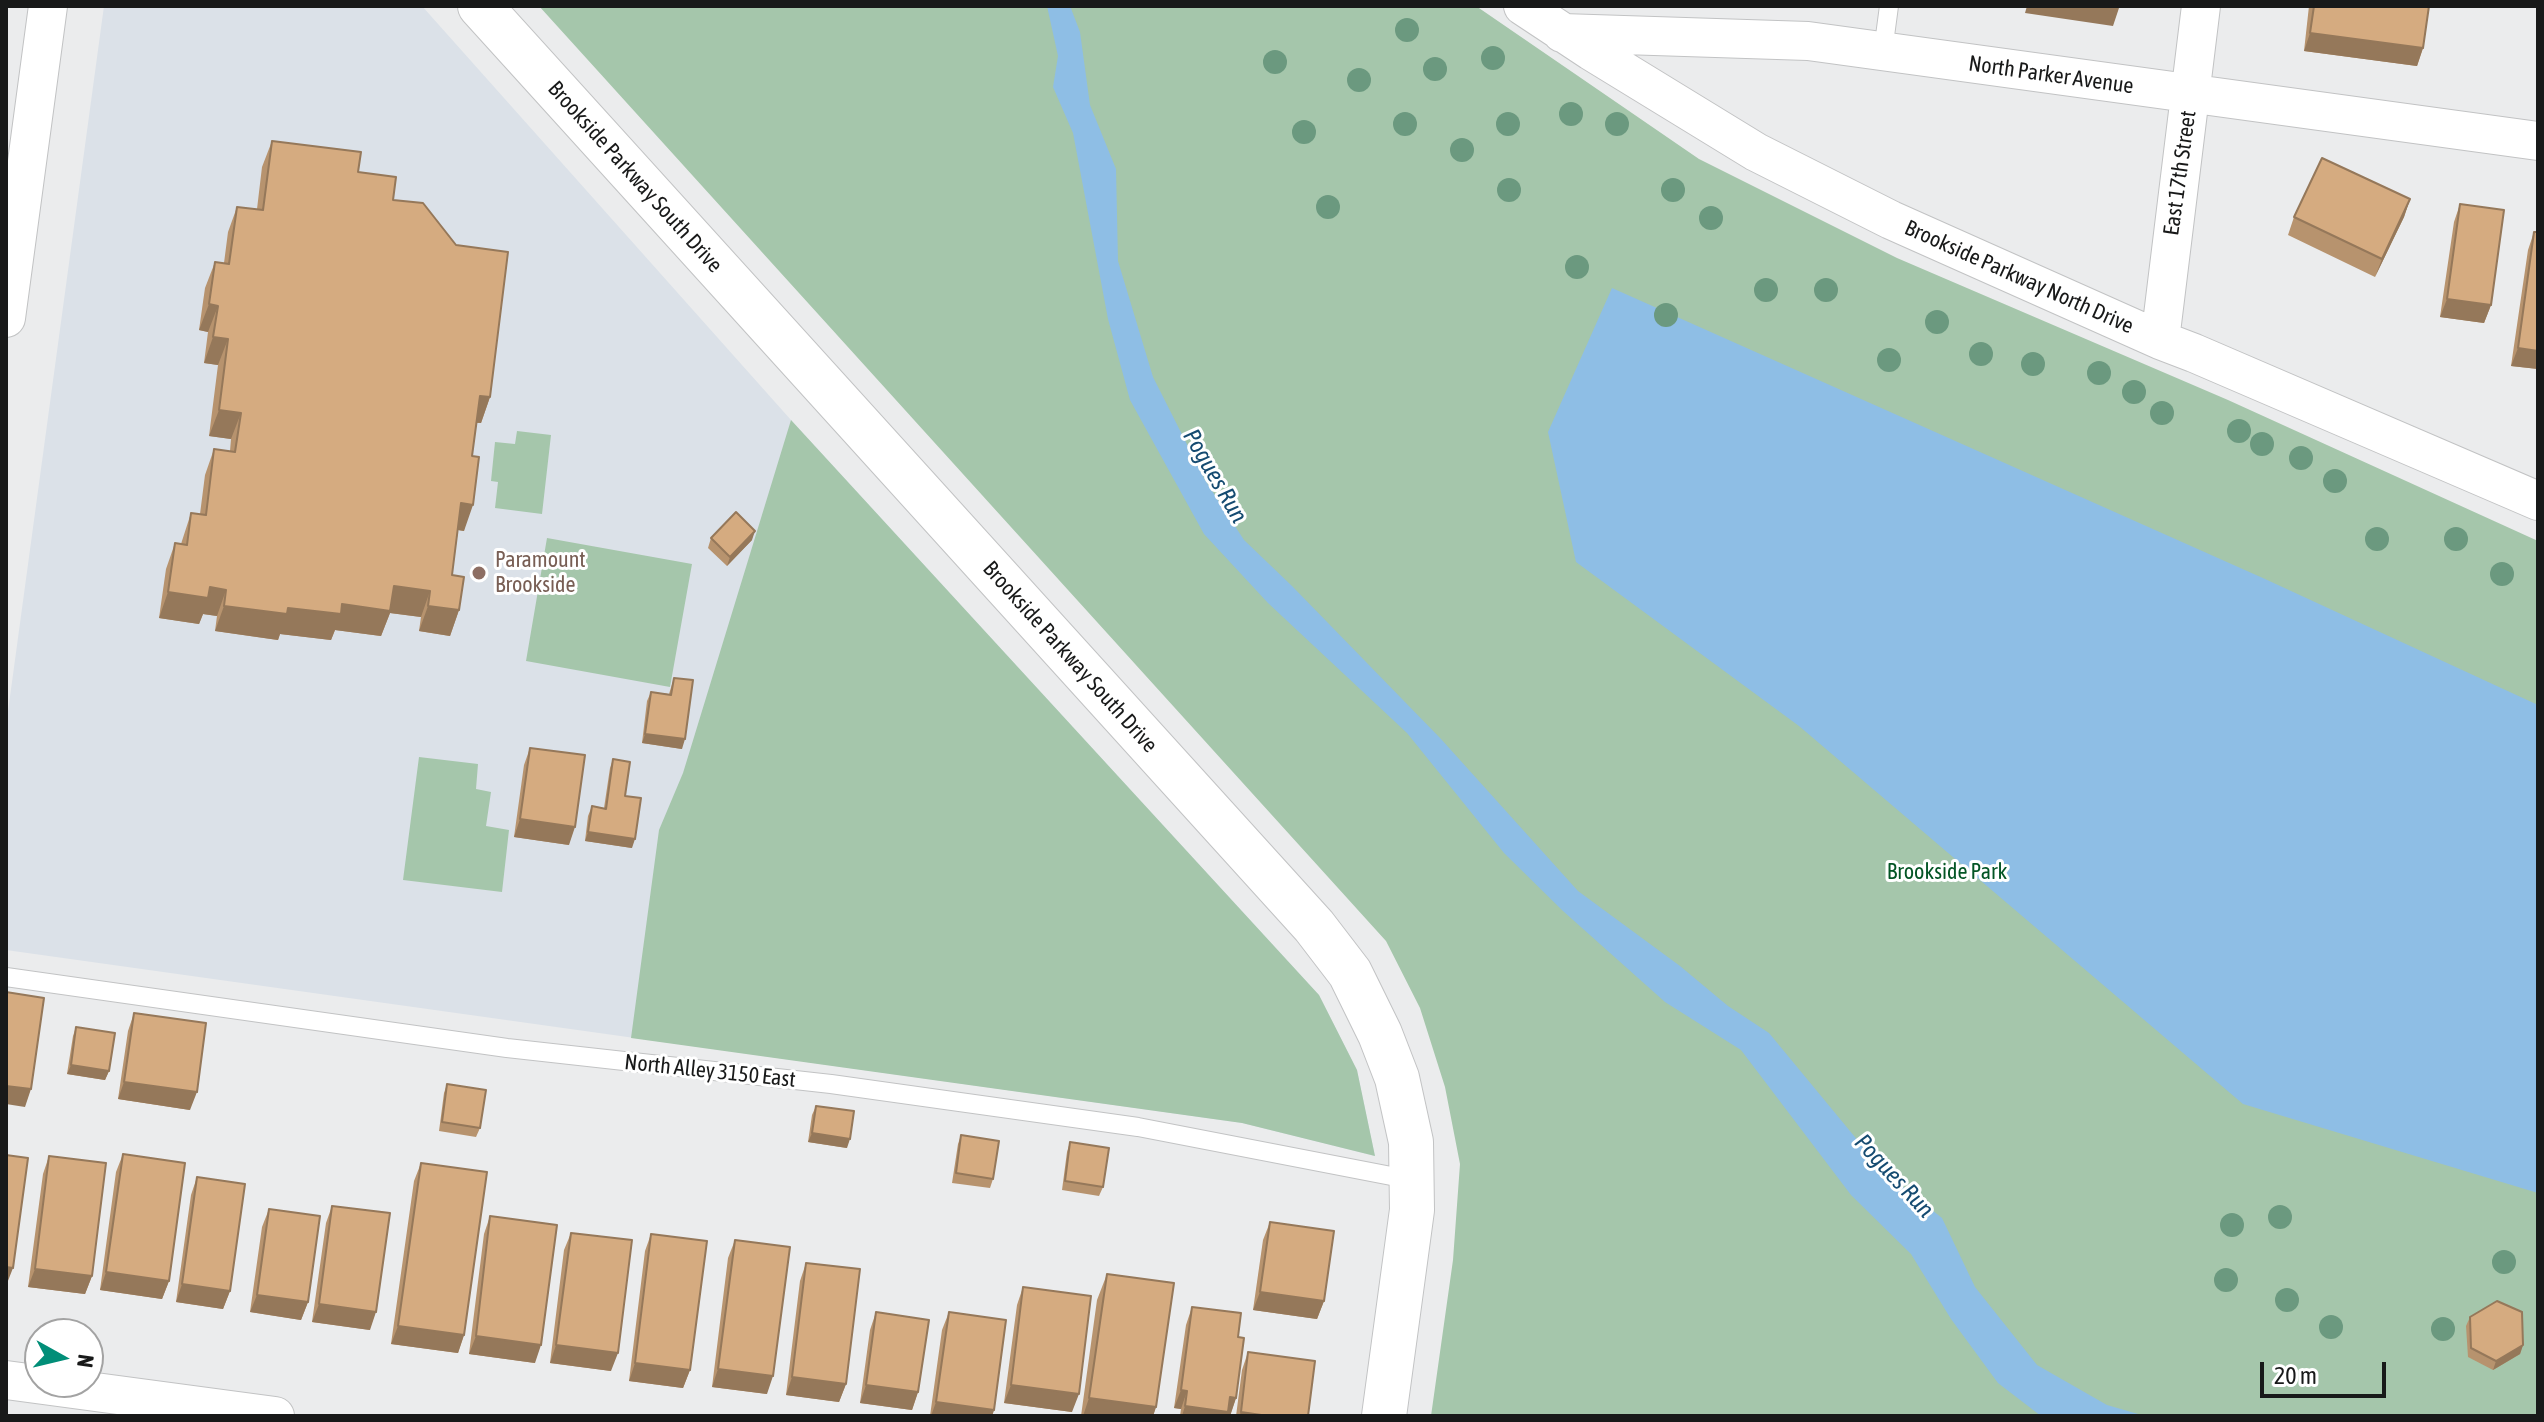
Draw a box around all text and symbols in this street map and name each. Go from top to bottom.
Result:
street label: North Parker Avenue [1967,50,2135,100]
street label: Brookside Parkway South Drive [542,76,728,278]
street label: East 17th Street [2158,109,2202,237]
street label: Brookside Parkway North Drive [1900,215,2138,339]
water label: Pogues Run [1177,424,1253,528]
place label: Paramount Brookside [495,547,586,598]
street label: Brookside Parkway South Drive [977,556,1163,758]
marker: Paramount Brookside [470,564,488,582]
park label: Brookside Park [1887,859,2007,885]
street label: North Alley 3150 East [623,1049,797,1093]
water label: Pogues Run [1848,1128,1940,1224]
north arrow [24,1318,104,1398]
scale bar [2264,1346,2390,1396]
text: N [72,1353,100,1369]
text: 20 m [2274,1362,2317,1389]

